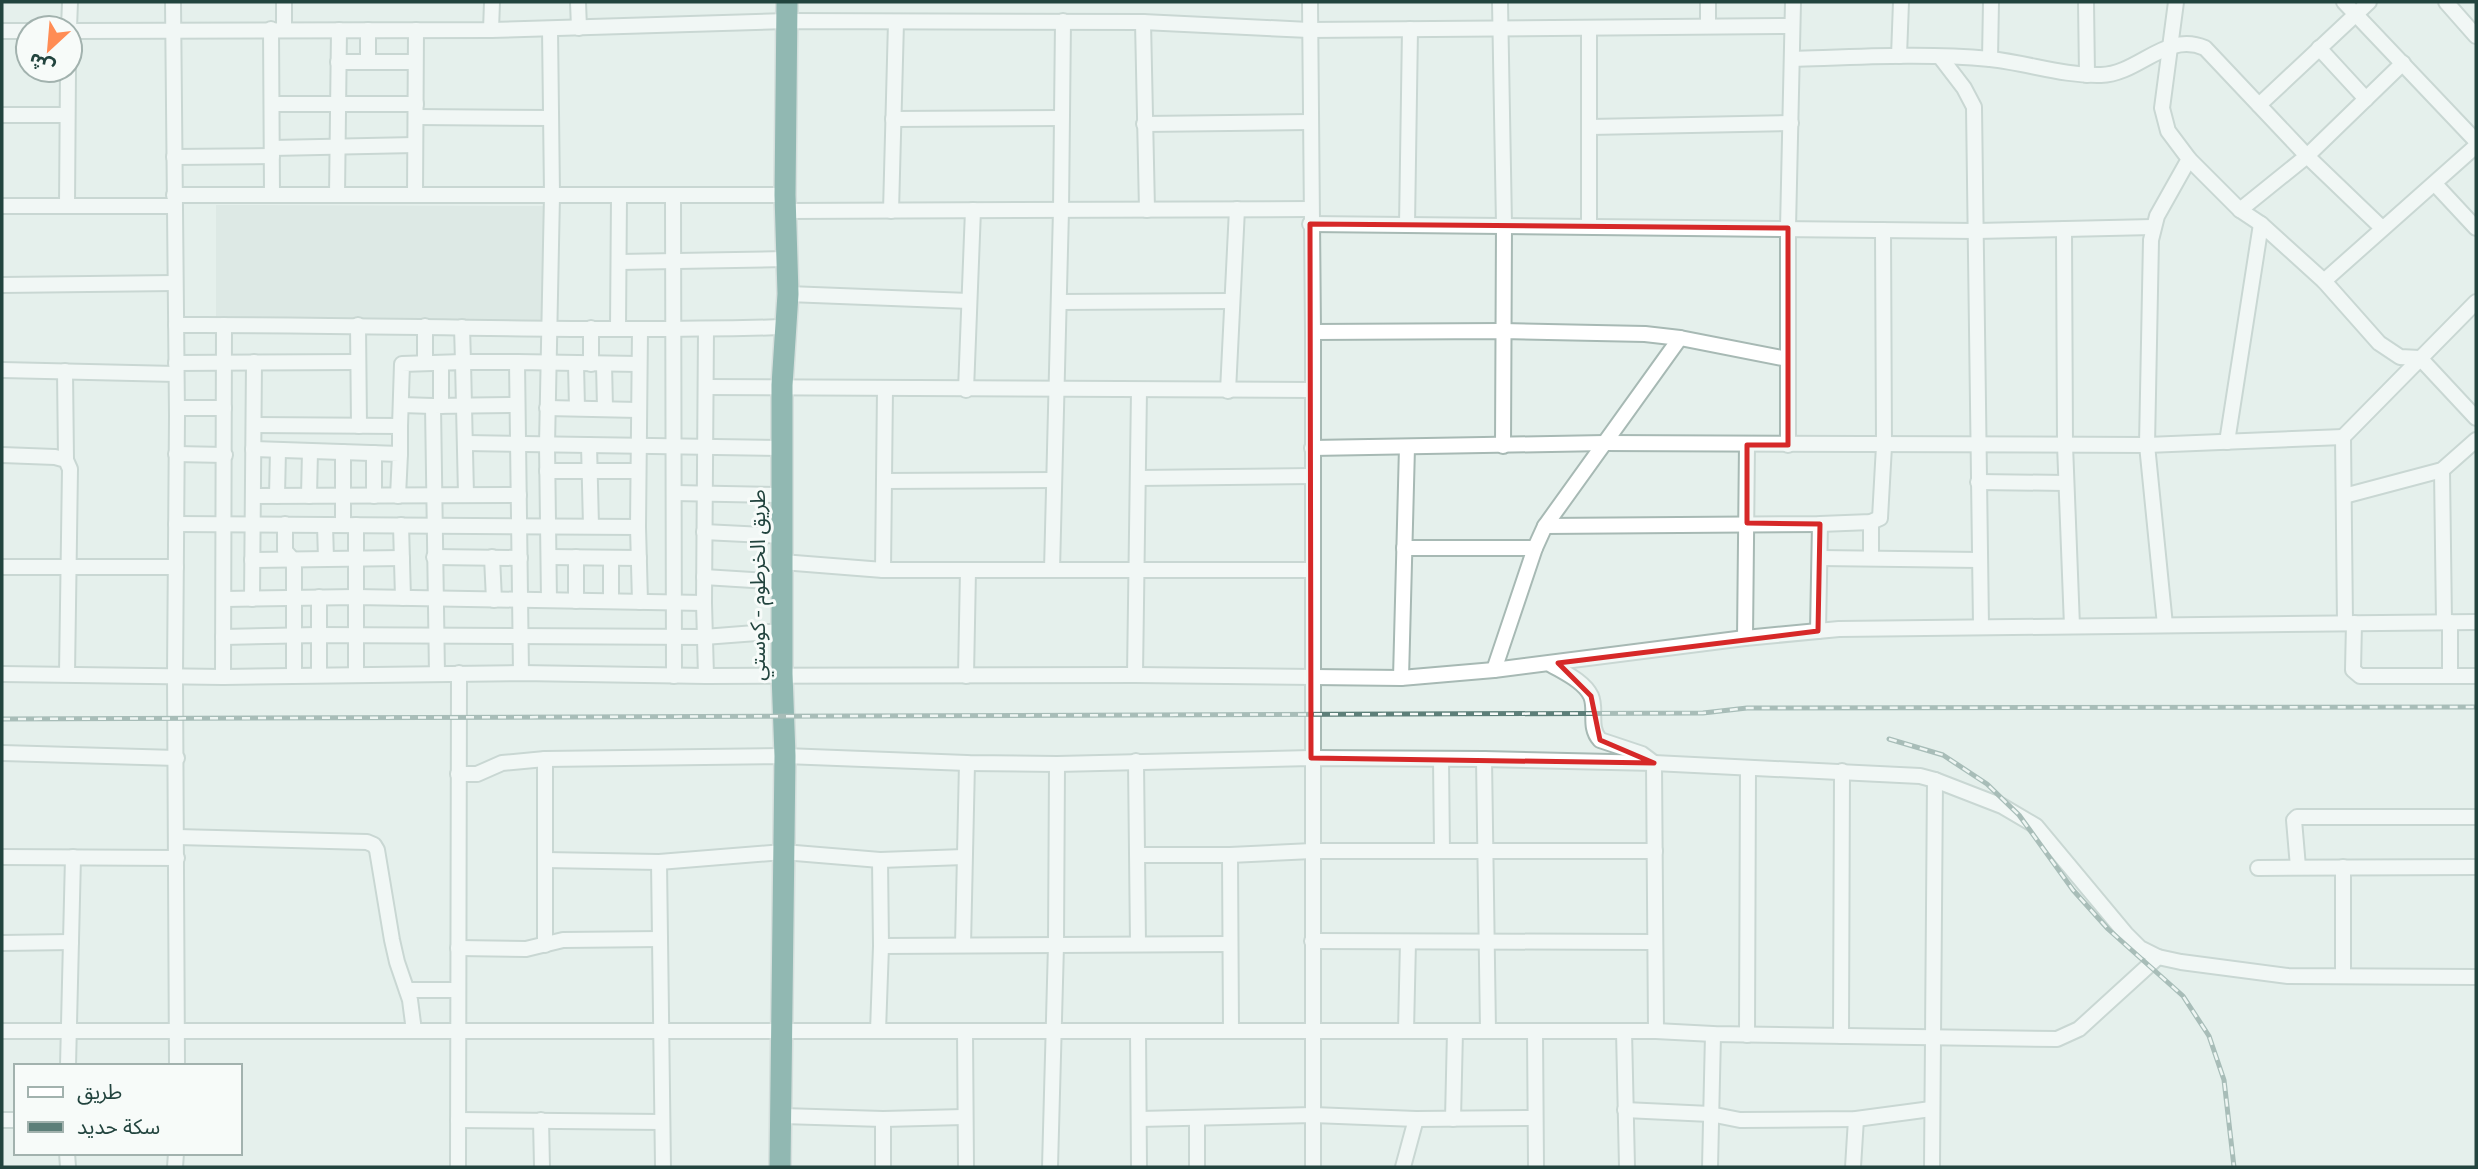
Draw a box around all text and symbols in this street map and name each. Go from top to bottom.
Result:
north arrow [14,14,84,84]
text: ش [25,48,59,79]
street label: طريق الخرطوم - كوستي [746,489,774,681]
legend [14,1064,242,1155]
text: طريق [77,1080,122,1105]
text: سكة حديد [77,1115,160,1139]

